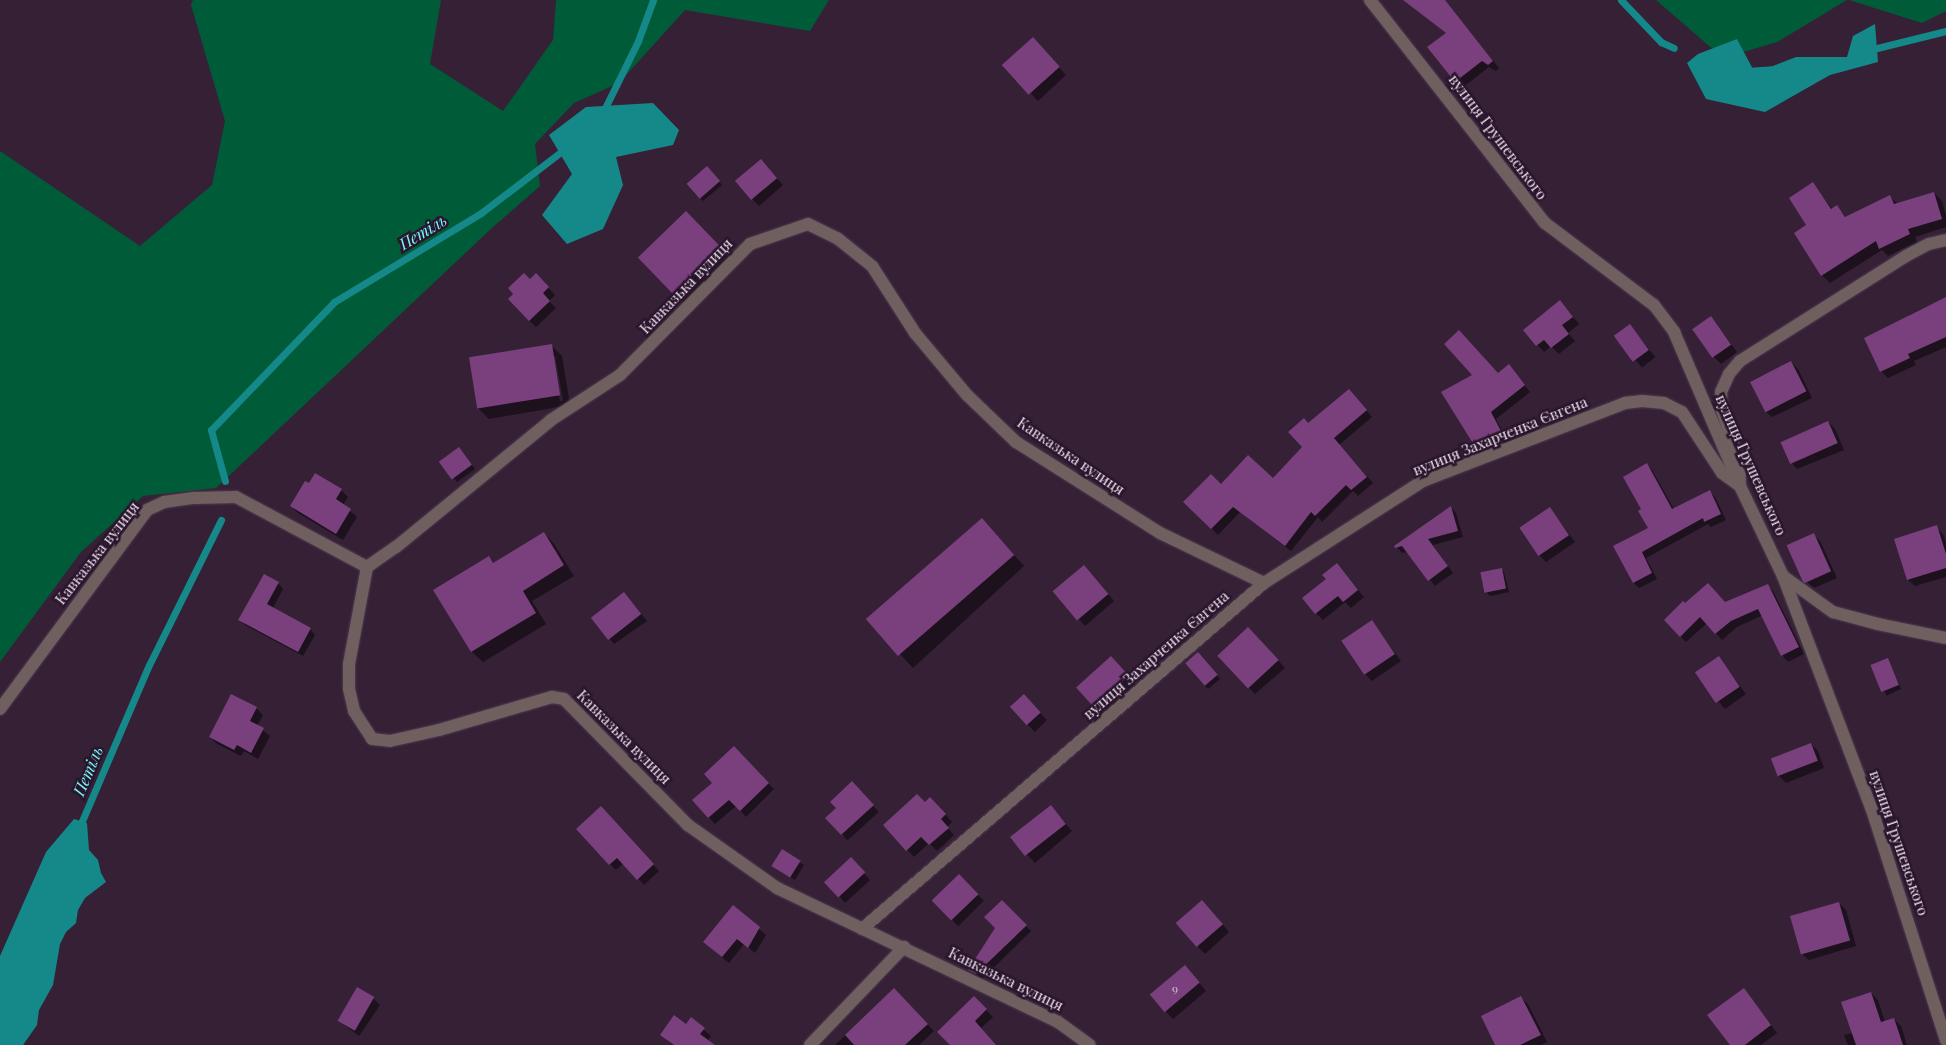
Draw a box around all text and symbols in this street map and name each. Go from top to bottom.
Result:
street label: вулиця Грушевського [1445,71,1551,203]
water label: Петіль [396,210,450,254]
street label: Кавказька вулиця [636,235,736,337]
street label: вулиця Грушевського [1712,392,1790,538]
street label: вулиця Захарченка Євгена [1410,393,1590,479]
street label: Кавказька вулиця [1014,413,1128,499]
street label: Кавказька вулиця [51,498,143,608]
street label: вулиця Захарченка Євгена [1080,587,1232,723]
street label: Кавказька вулиця [573,686,675,788]
water label: Петіль [69,743,107,799]
street label: вулиця Грушевського [1866,768,1932,918]
street label: Кавказька вулиця [946,943,1066,1015]
house number: 9 [1172,982,1178,996]

